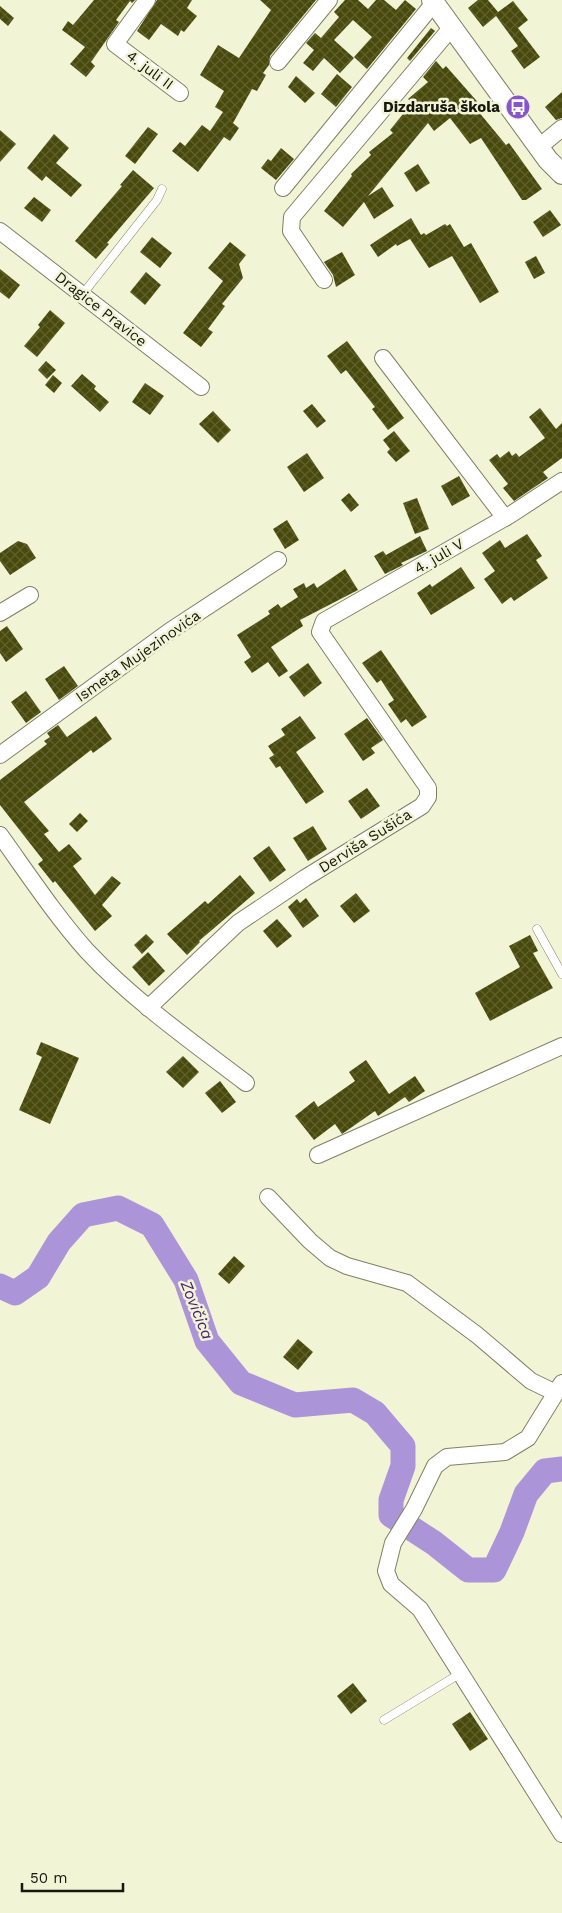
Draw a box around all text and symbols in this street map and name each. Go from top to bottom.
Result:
street label: 4. juli II [123,47,177,93]
bus stop icon: Dizdaruša škola [505,94,531,120]
place label: Dizdaruša škola [383,98,500,116]
street label: Dragice Pravice [52,268,150,350]
street label: 4. juli V [411,535,467,577]
street label: Ismeta Mujezinovića [72,606,204,706]
street label: Derviša Sušića [315,805,415,877]
water label: Zovičica [176,1277,217,1342]
scale bar [22,1860,124,1892]
text: 50 m [30,1869,67,1887]

